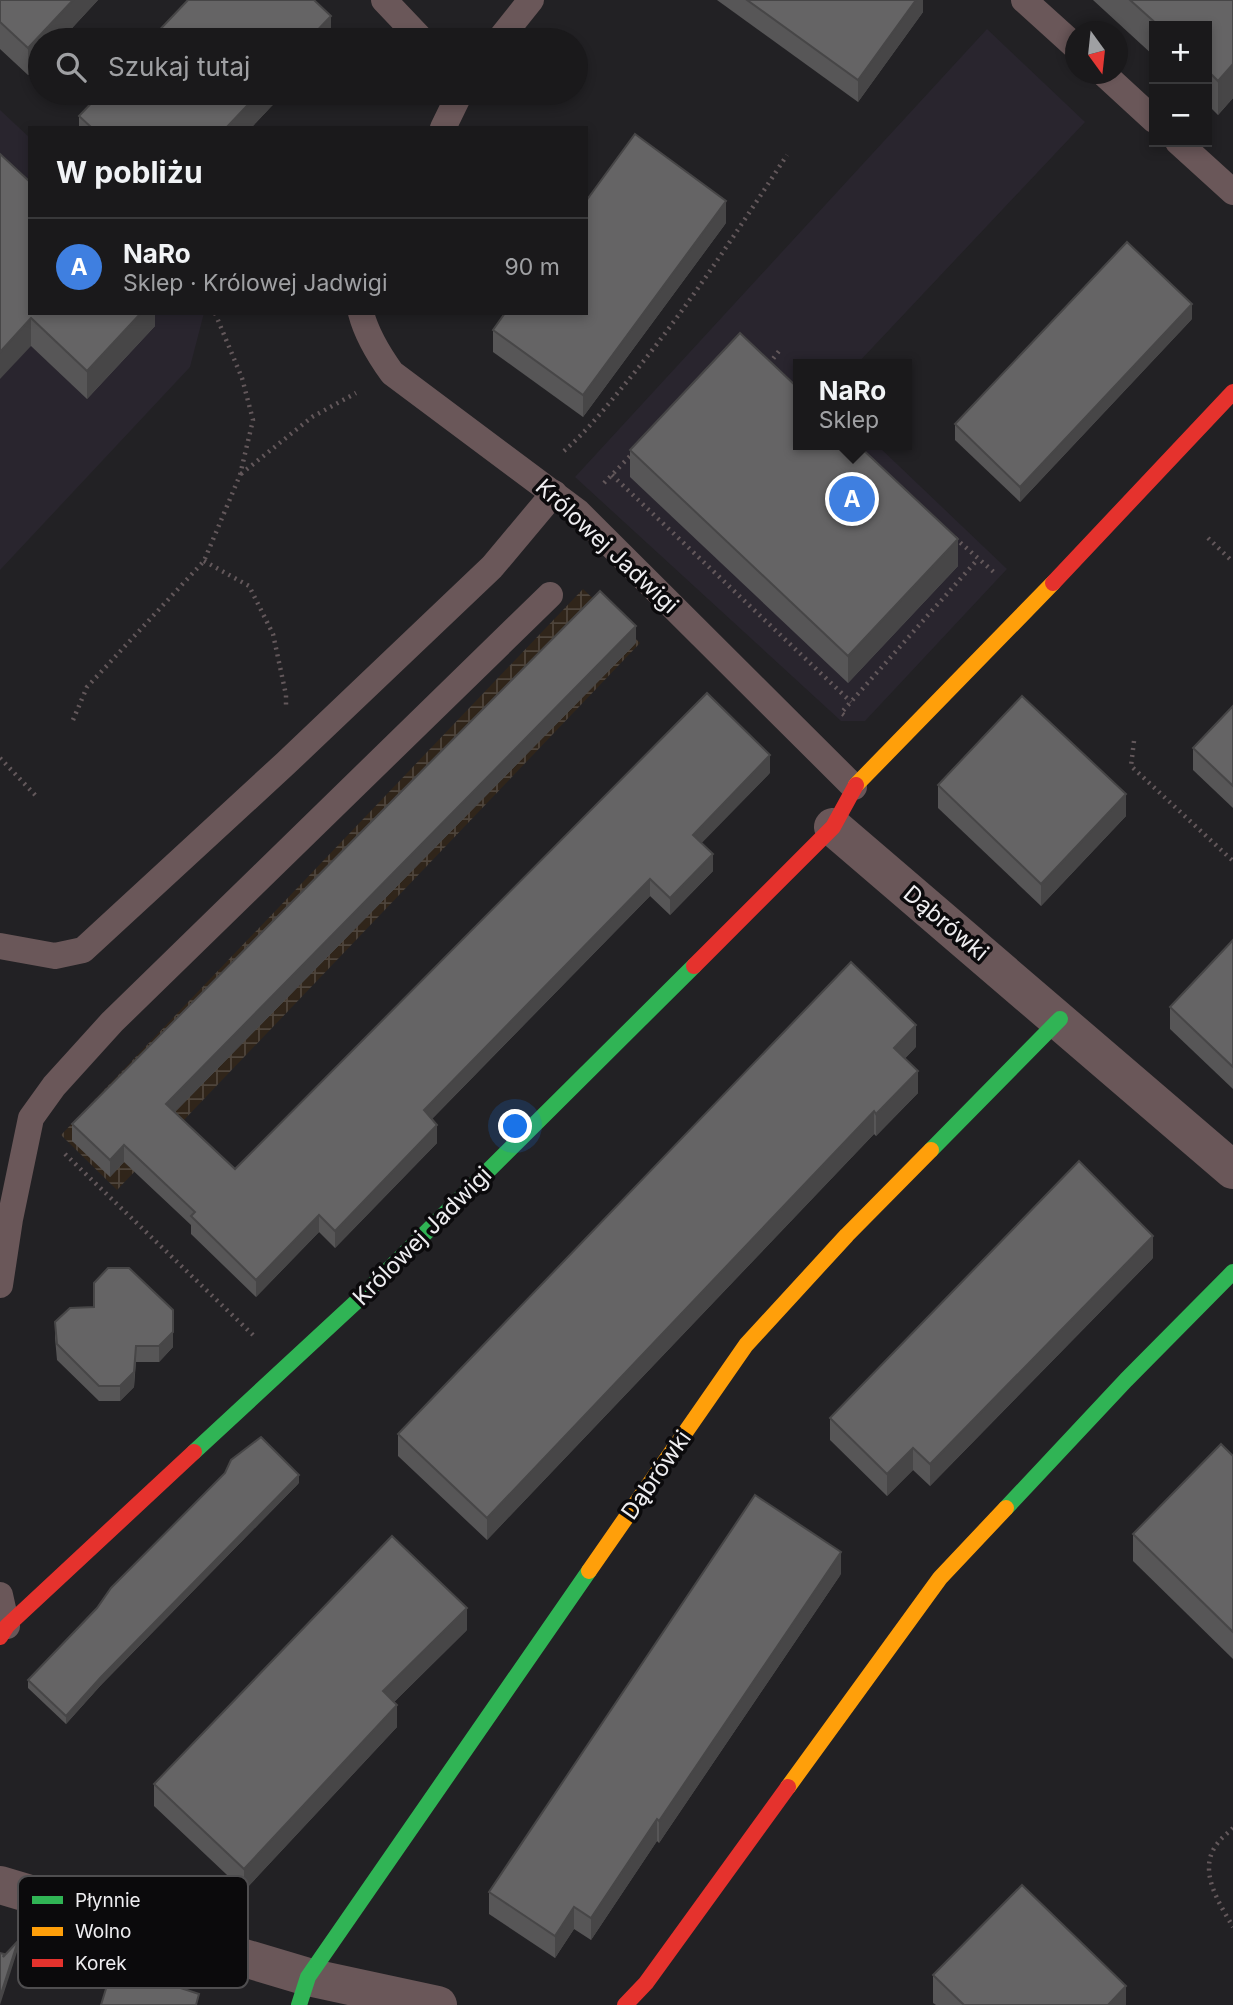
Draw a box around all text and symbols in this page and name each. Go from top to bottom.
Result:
north arrow [1065,21,1128,84]
map controls [1149,21,1212,147]
button: + [1149,21,1212,84]
search box [28,28,588,105]
icon: search [52,48,90,86]
text: Szukaj tutaj [108,51,250,82]
button: − [1149,84,1212,147]
text: W pobliżu [56,154,203,190]
text: NaRo [123,238,191,269]
text: A [70,253,88,281]
text: 90 m [505,253,560,281]
text: Sklep · Królowej Jadwigi [123,269,388,297]
popup [793,359,912,450]
text: NaRo [819,375,886,406]
text: Sklep [819,406,879,434]
street label: Królowej Jadwigi [530,473,684,619]
pin: A [829,473,875,525]
street label: Dąbrówki [898,879,994,967]
your location [498,1109,532,1143]
street label: Królowej Jadwigi [347,1161,497,1311]
street label: Dąbrówki [615,1425,697,1525]
legend [18,1876,248,1988]
text: Płynnie [75,1889,141,1912]
text: Wolno [75,1920,131,1943]
text: Korek [75,1952,127,1975]

